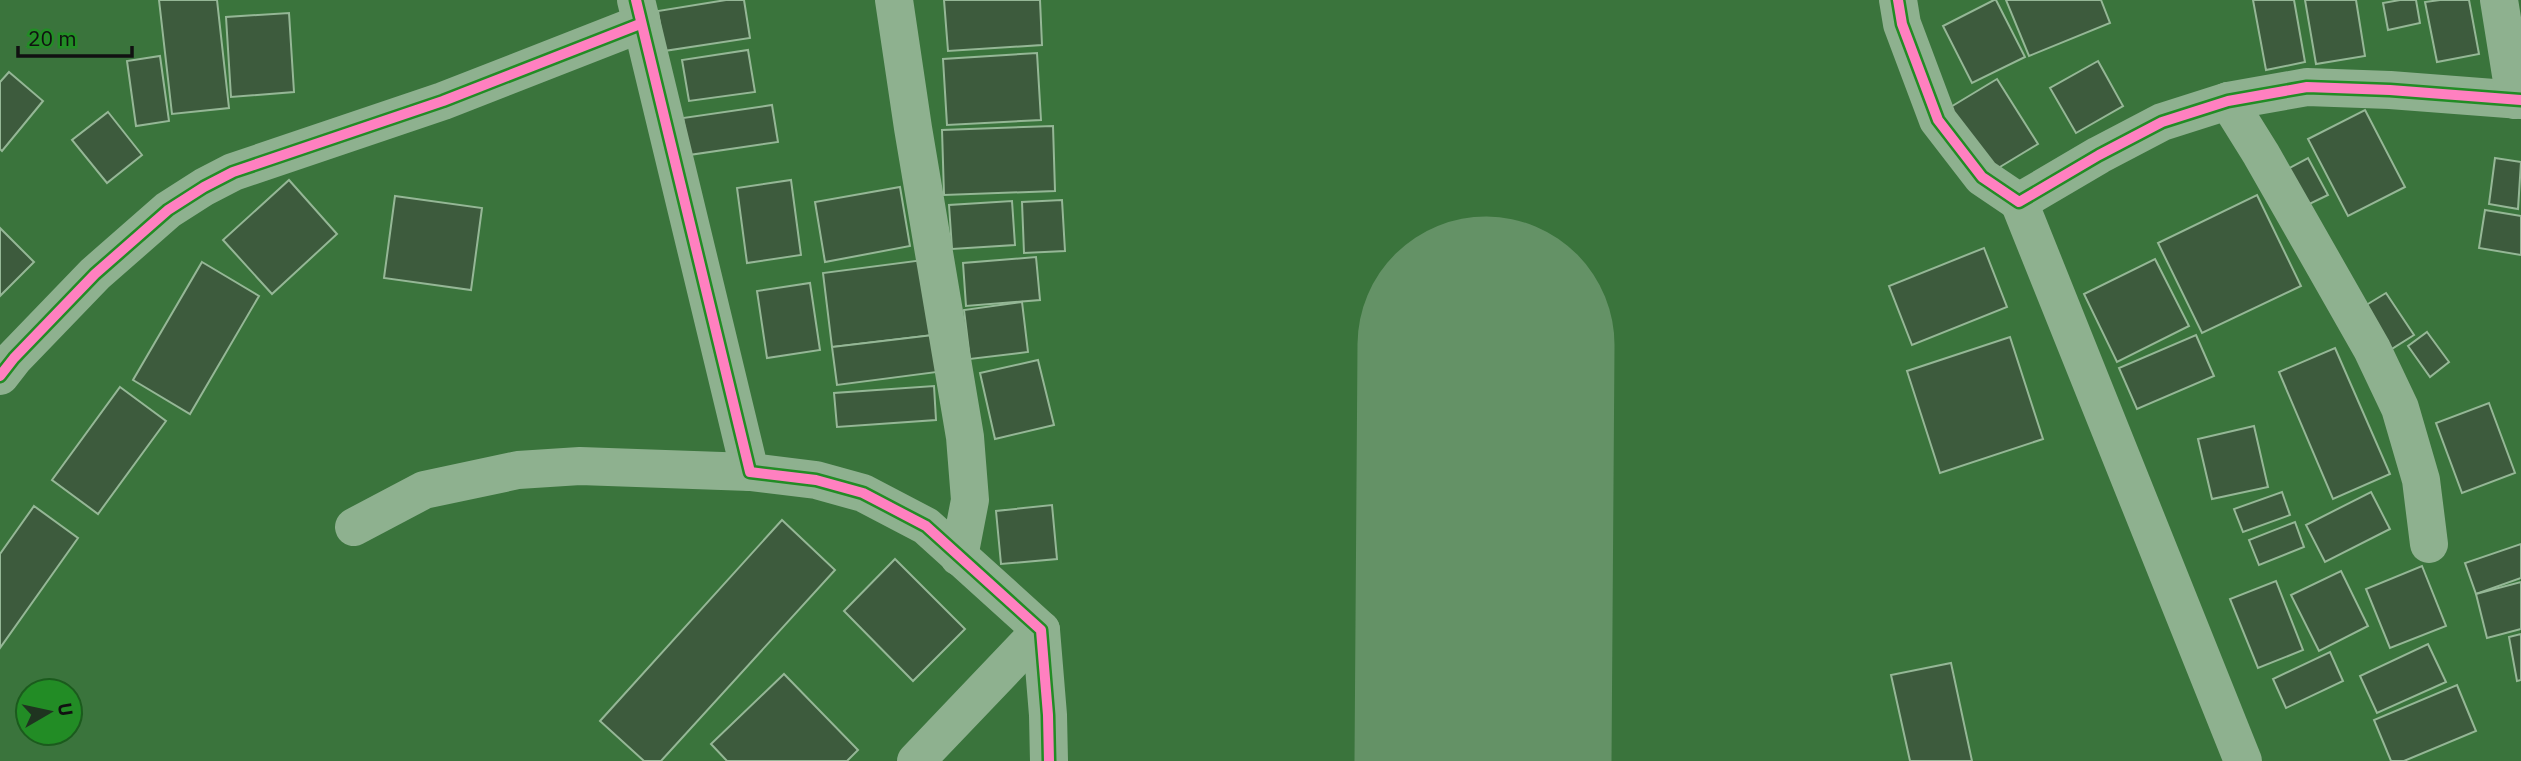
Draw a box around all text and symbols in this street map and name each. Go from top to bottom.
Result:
scale bar [18,14,131,58]
text: 20 m [28,24,77,52]
north arrow [14,677,84,747]
text: U [53,701,79,718]

